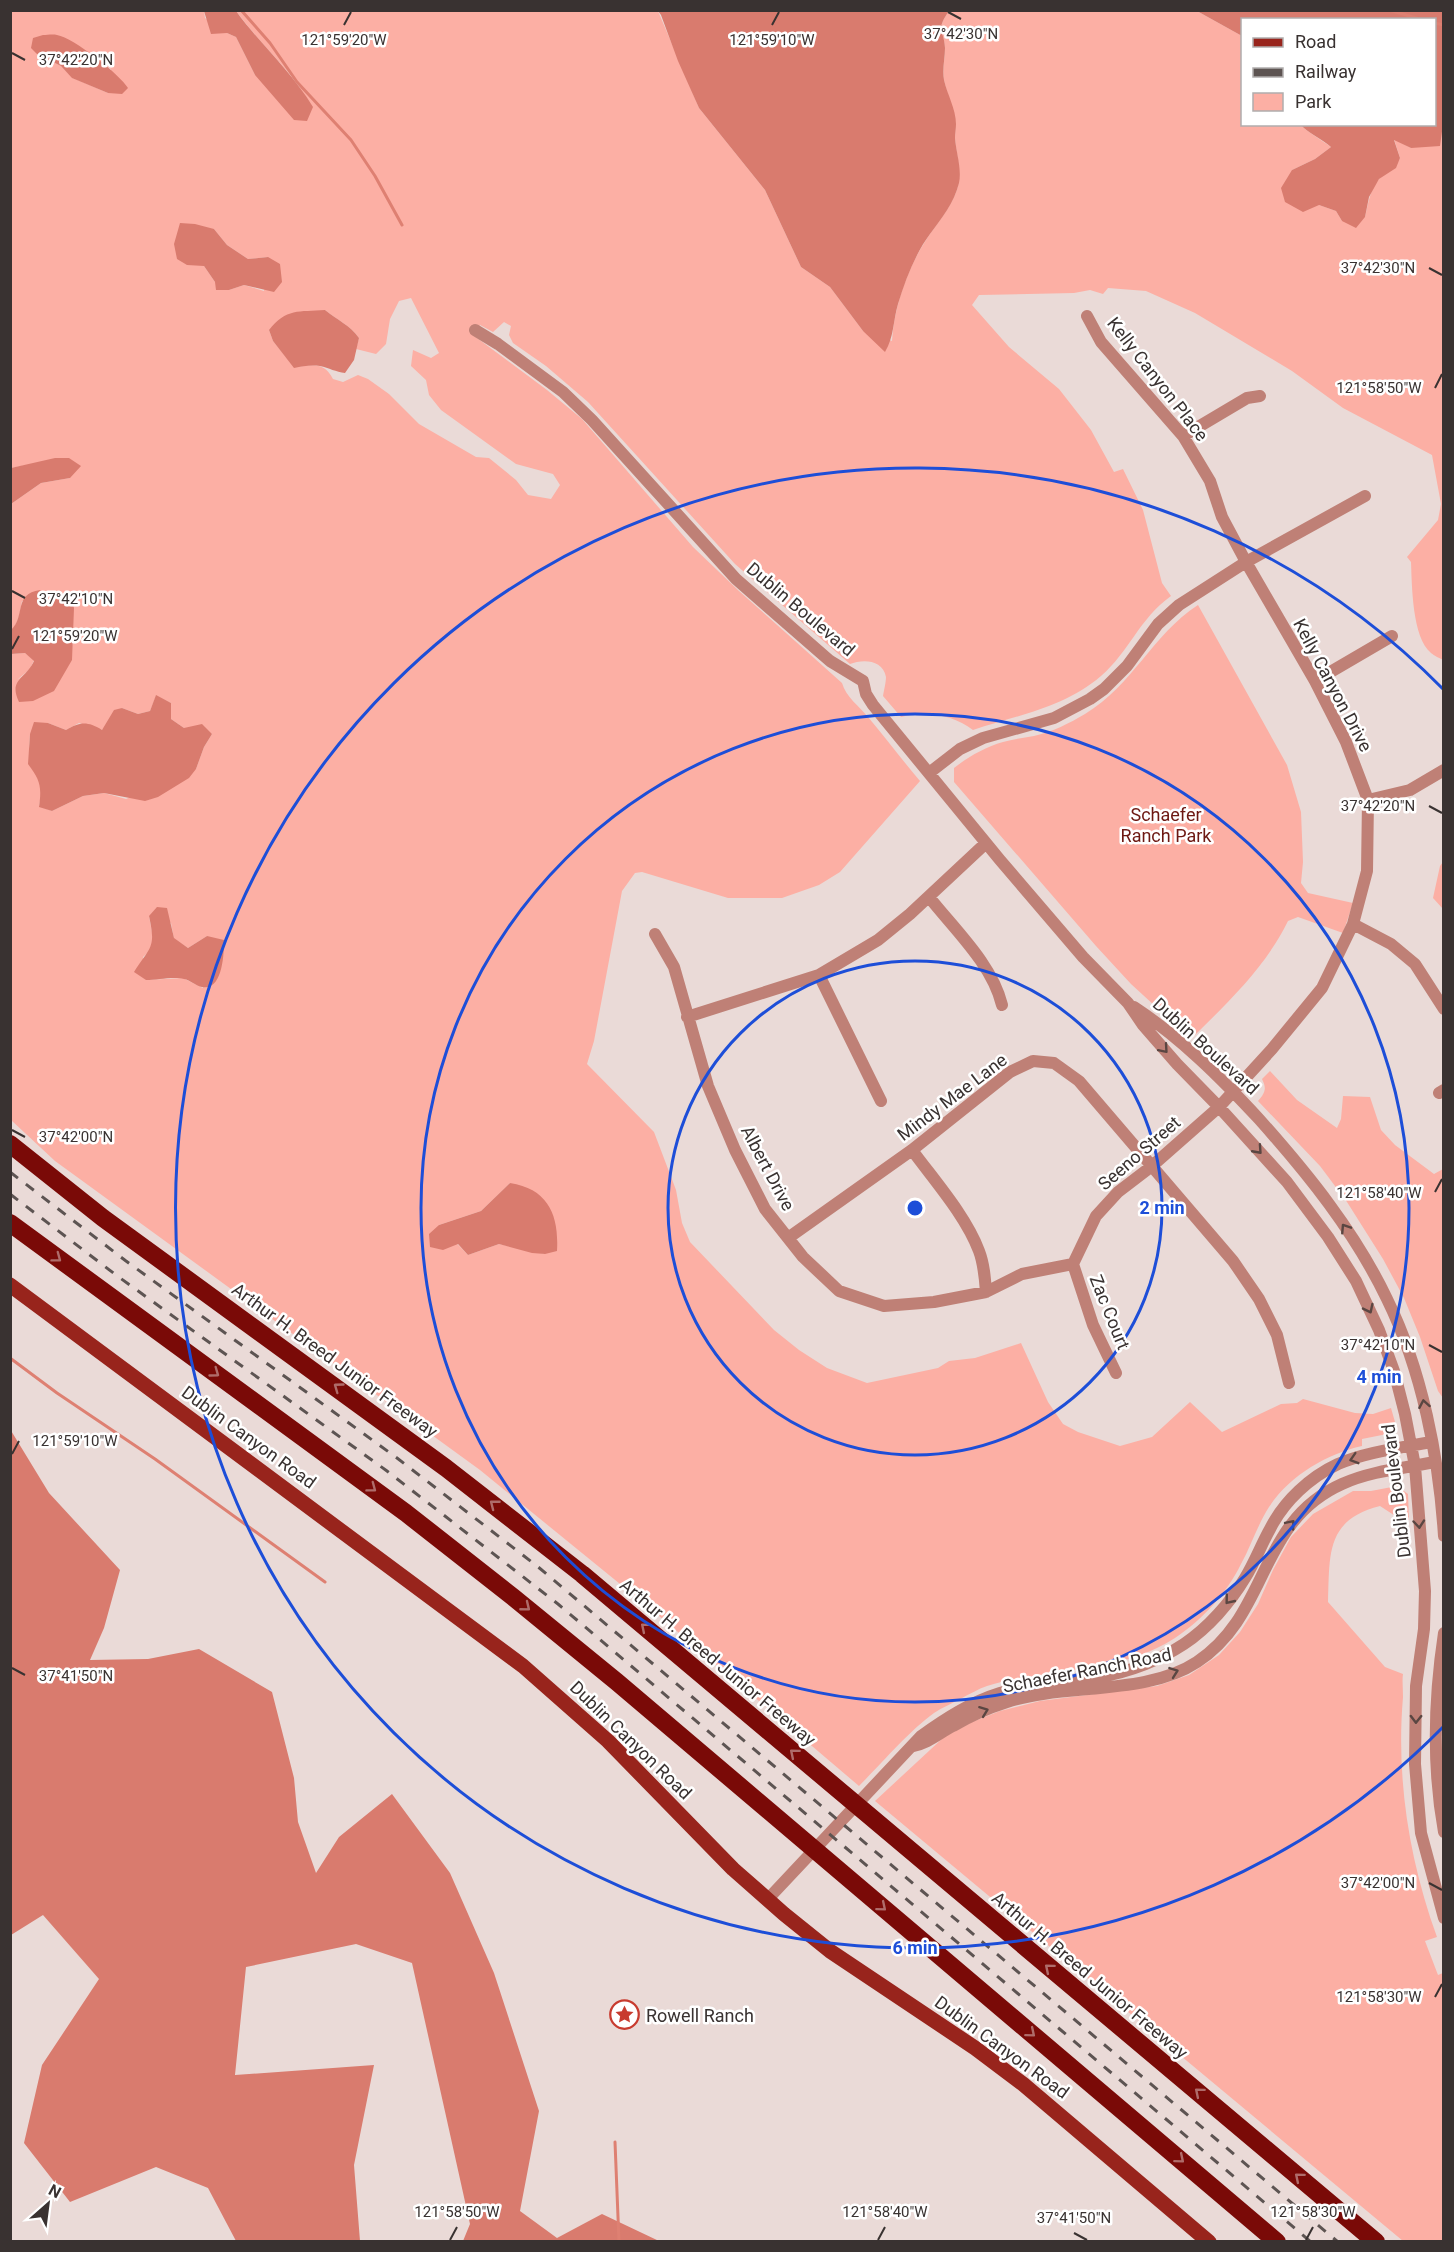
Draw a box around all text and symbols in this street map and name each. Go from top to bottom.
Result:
legend [1241,18,1436,126]
text: 37°42'30"N [924,25,998,43]
text: 121°59'20"W [301,31,387,49]
text: 121°59'10"W [729,31,815,49]
text: Road [1295,31,1336,52]
text: 37°42'20"N [39,51,113,69]
text: Railway [1295,61,1357,82]
text: Park [1295,91,1332,112]
text: 37°42'30"N [1341,259,1415,277]
street label: Kelly Canyon Place [1103,313,1213,445]
text: 121°58'50"W [1336,379,1422,397]
street label: Dublin Boulevard [743,558,859,660]
text: 37°42'10"N [39,590,113,608]
street label: Kelly Canyon Drive [1289,615,1377,755]
text: 121°59'20"W [32,627,118,645]
text: 37°42'20"N [1341,797,1415,815]
park label: Schaefer Ranch Park [1121,804,1212,846]
street label: Dublin Boulevard [1149,993,1263,1099]
one-way arrow [1157,1042,1168,1053]
street label: Mindy Mae Lane [893,1049,1011,1145]
street label: Seeno Street [1094,1112,1184,1194]
street label: Albert Drive [737,1122,799,1214]
text: 37°42'00"N [39,1128,113,1146]
one-way arrow [1251,1143,1262,1154]
text: 121°58'40"W [1336,1184,1422,1202]
text: 2 min [1139,1197,1185,1218]
centre of rings [905,1198,925,1218]
one-way arrow [1341,1223,1352,1234]
one-way arrow [50,1251,61,1262]
street label: Zac Court [1086,1272,1135,1353]
street label: Arthur H. Breed Junior Freeway [228,1278,442,1442]
one-way arrow [1362,1303,1374,1314]
text: 37°42'10"N [1341,1336,1415,1354]
one-way arrow [208,1366,219,1377]
text: 4 min [1356,1366,1402,1387]
street label: Dublin Canyon Road [178,1381,320,1493]
one-way arrow [333,1384,344,1395]
one-way arrow [1418,1400,1431,1410]
street label: Dublin Boulevard [1377,1423,1415,1559]
text: 121°59'10"W [32,1432,118,1450]
one-way arrow [1349,1452,1360,1464]
one-way arrow [366,1480,377,1491]
one-way arrow [489,1501,500,1512]
one-way arrow [1283,1520,1294,1531]
one-way arrow [1413,1520,1426,1529]
street label: Arthur H. Breed Junior Freeway [616,1574,820,1750]
one-way arrow [1225,1594,1236,1605]
one-way arrow [519,1600,530,1611]
one-way arrow [641,1623,652,1634]
street label: Schaefer Ranch Road [1001,1643,1173,1697]
text: 37°41'50"N [39,1667,113,1685]
one-way arrow [1168,1667,1179,1680]
street label: Dublin Canyon Road [566,1677,696,1803]
one-way arrow [977,1706,988,1718]
one-way arrow [1410,1714,1422,1723]
one-way arrow [790,1749,801,1760]
text: 37°42'00"N [1341,1874,1415,1892]
street label: Arthur H. Breed Junior Freeway [988,1887,1192,2063]
one-way arrow [875,1900,886,1911]
text: 6 min [892,1937,938,1958]
one-way arrow [1045,1964,1056,1975]
text: 121°58'30"W [1336,1988,1422,2006]
street label: Dublin Canyon Road [931,1991,1073,2103]
place icon: Rowell Ranch [609,1999,641,2031]
place label: Rowell Ranch [646,2005,754,2026]
one-way arrow [1024,2026,1035,2037]
one-way arrow [1195,2089,1206,2100]
one-way arrow [1173,2152,1184,2163]
one-way arrow [1295,2173,1306,2184]
north arrow [18,2174,78,2234]
text: N [45,2180,64,2202]
text: 121°58'50"W [414,2203,500,2221]
text: 121°58'40"W [842,2203,928,2221]
text: 121°58'30"W [1270,2203,1356,2221]
text: 37°41'50"N [1037,2209,1111,2227]

